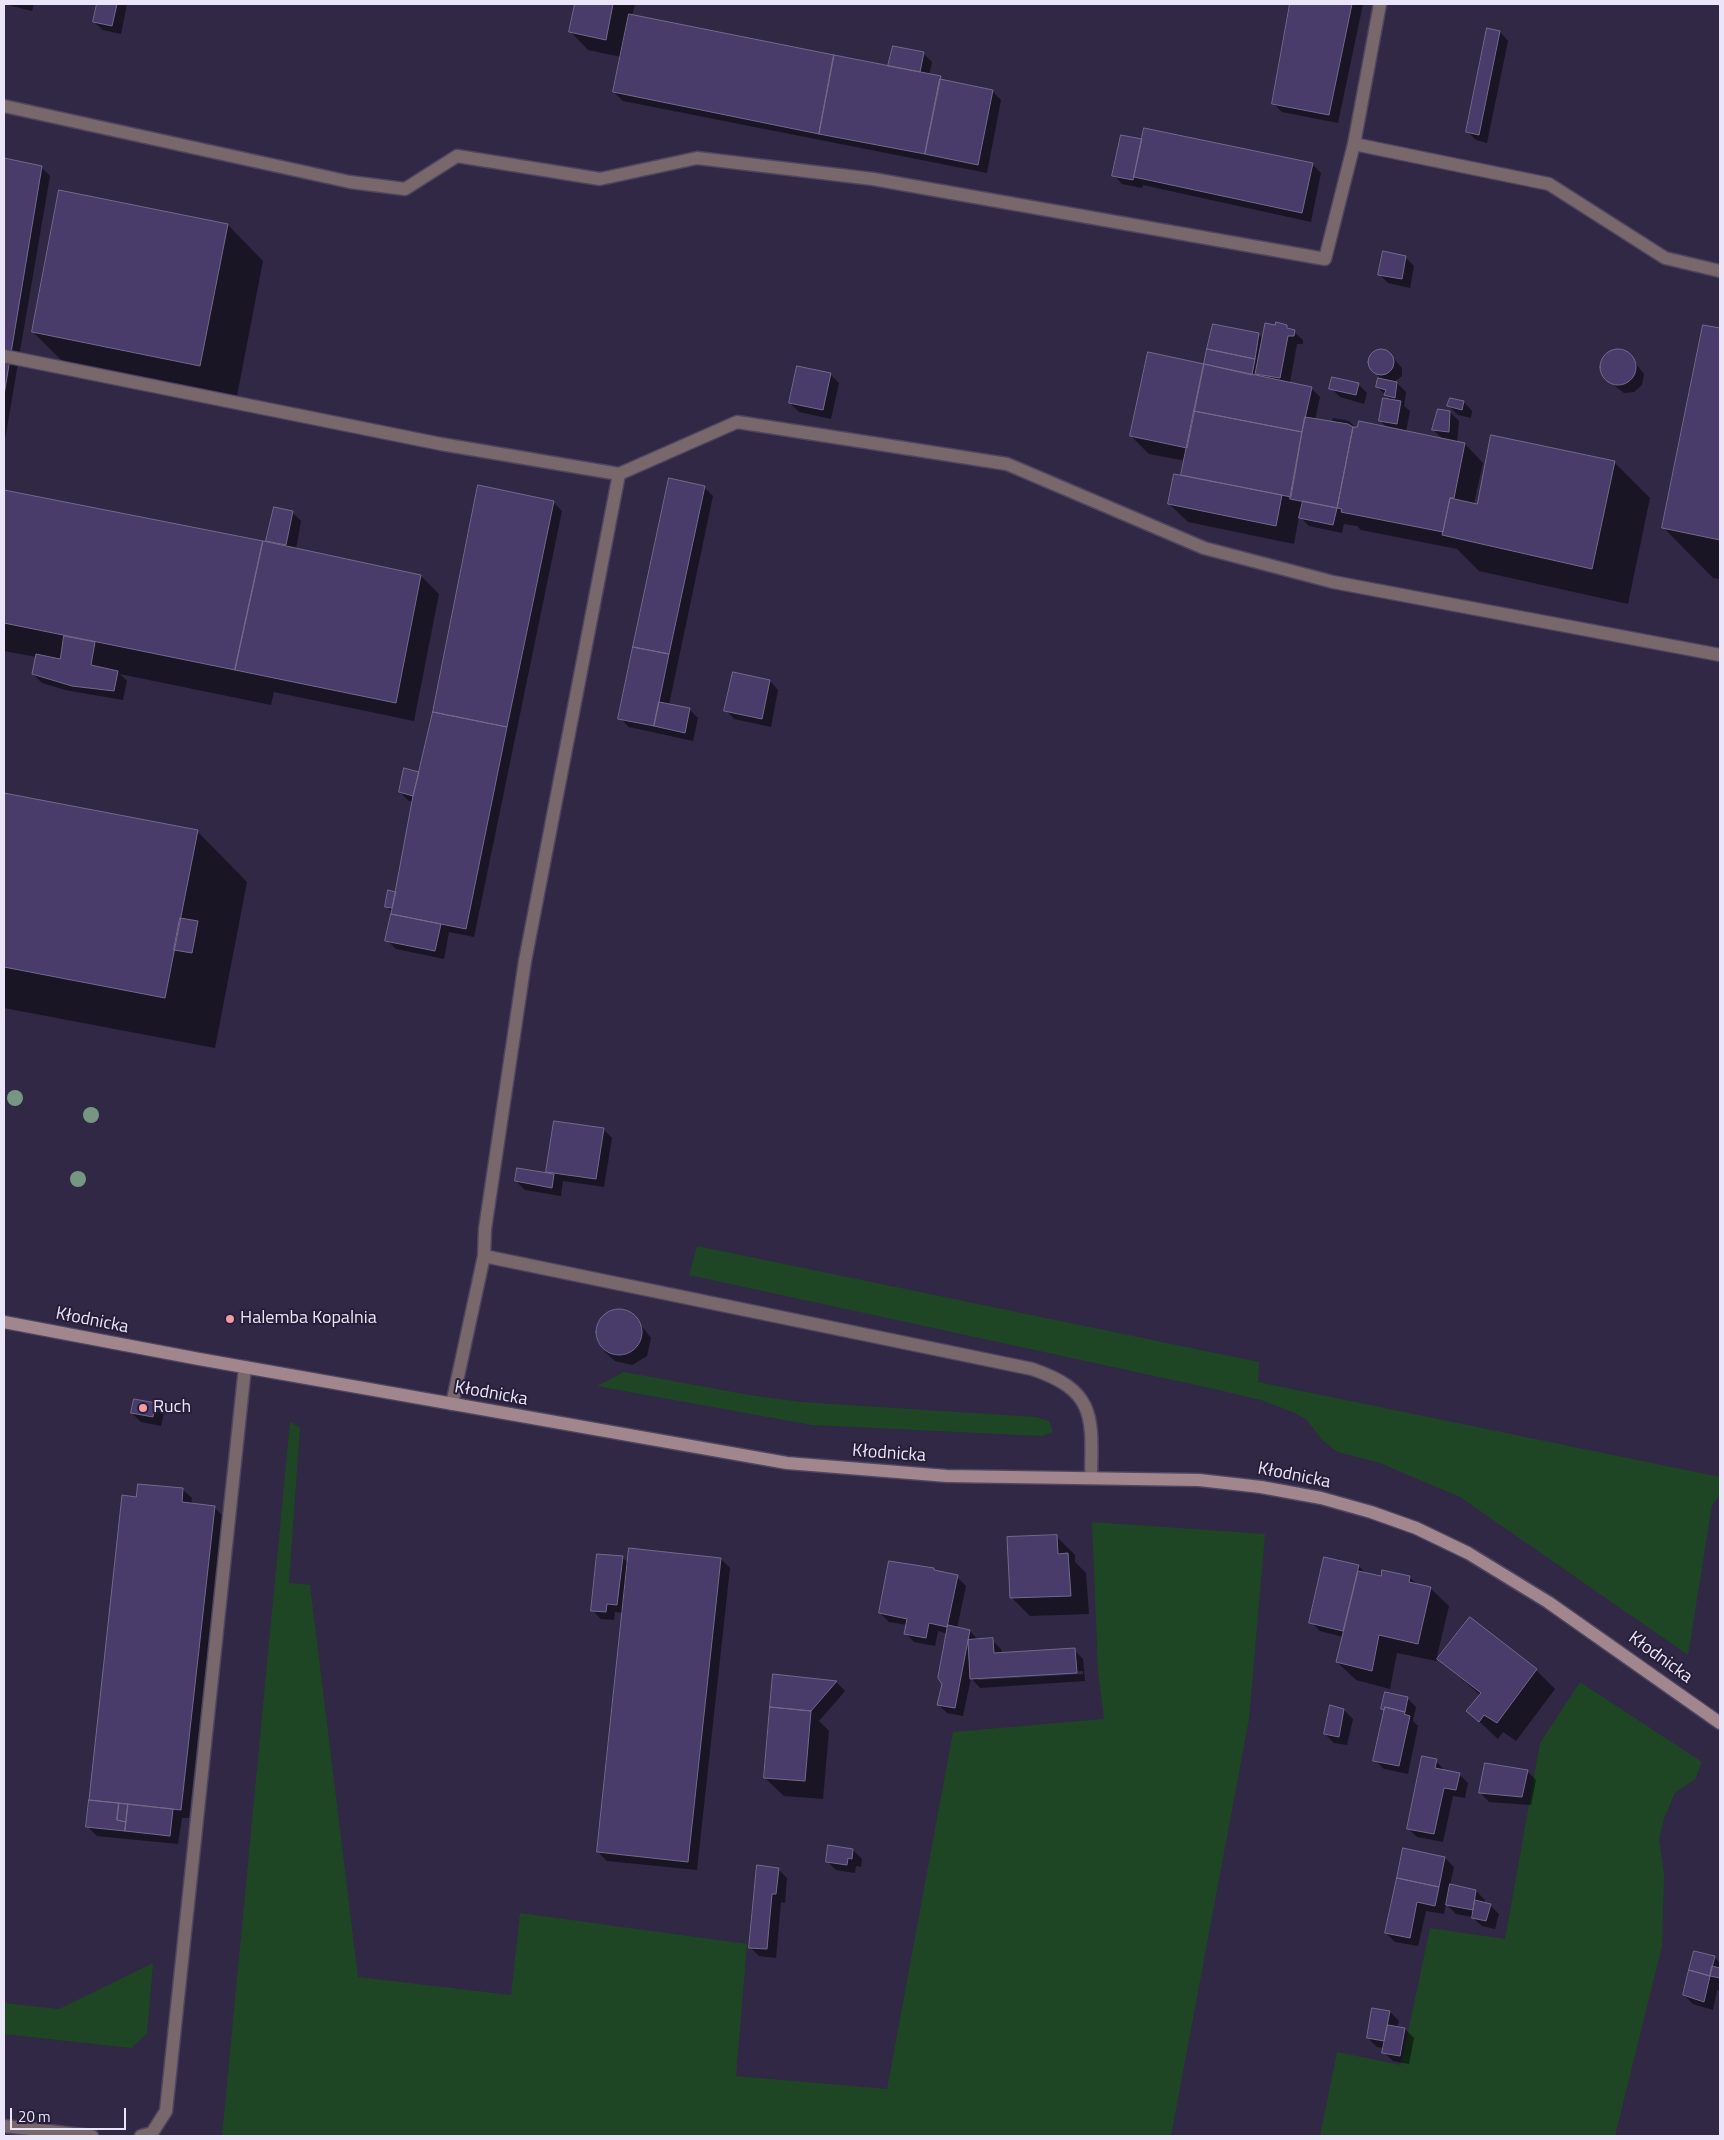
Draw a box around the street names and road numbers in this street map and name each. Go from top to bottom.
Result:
street label: Kłodnicka [54,1303,130,1339]
street label: Kłodnicka [453,1377,529,1411]
street label: Kłodnicka [851,1441,927,1467]
street label: Kłodnicka [1256,1458,1332,1494]
street label: Kłodnicka [1624,1628,1696,1688]

